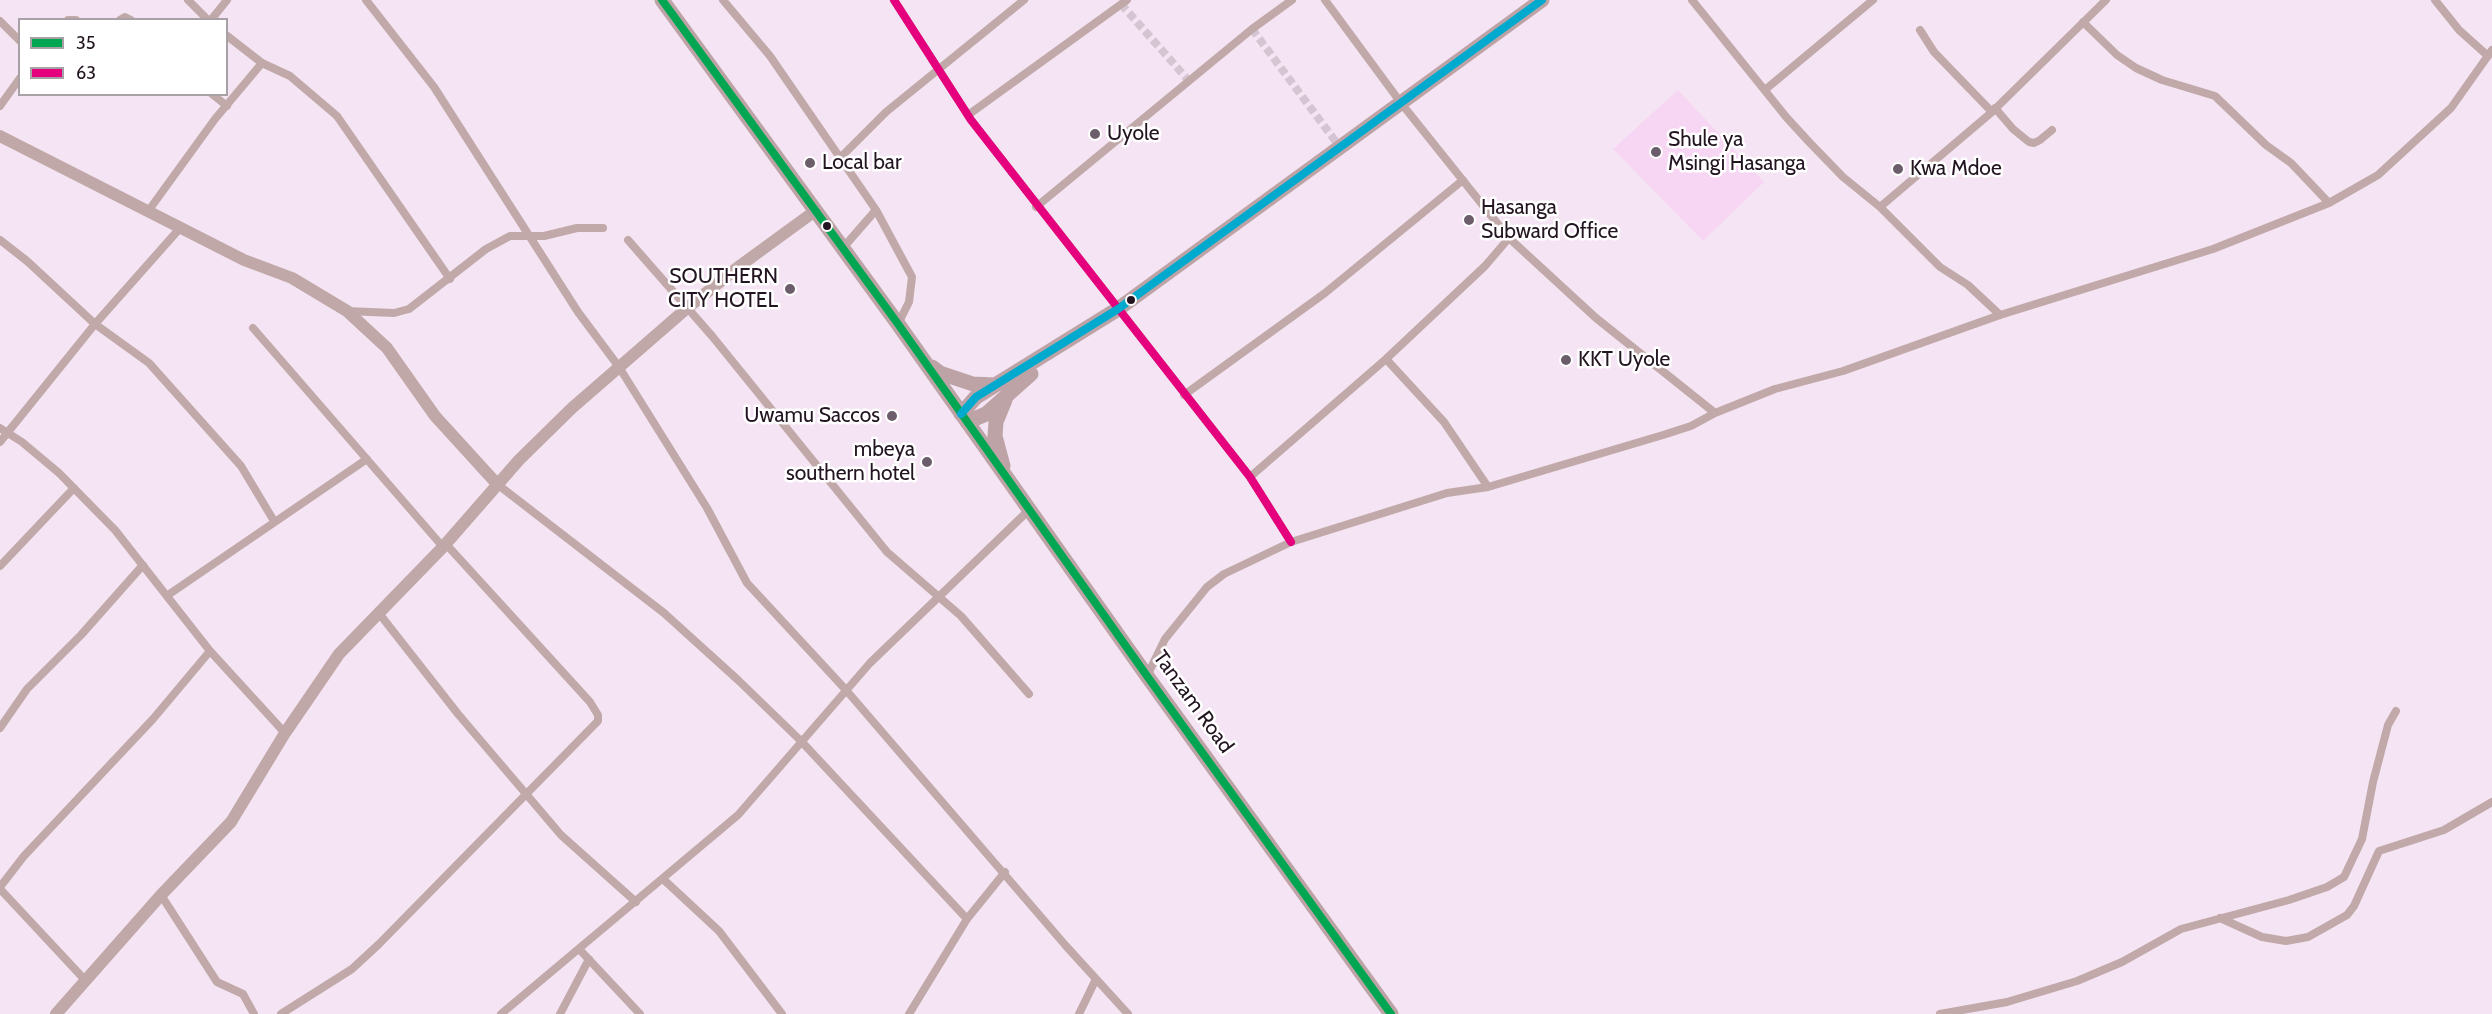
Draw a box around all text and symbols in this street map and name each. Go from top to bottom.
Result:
legend [18,18,228,96]
text: 35 [76,32,95,54]
text: 63 [76,62,96,84]
place label: Uyole [1107,121,1160,147]
marker: Uyole [1088,127,1102,141]
place label: Shule ya Msingi Hasanga [1668,127,1806,177]
marker: Shule ya Msingi Hasanga [1649,145,1663,159]
place label: Local bar [822,150,902,176]
marker: Local bar [803,156,817,170]
place label: Kwa Mdoe [1910,156,2002,182]
marker: Kwa Mdoe [1891,162,1905,176]
place label: Hasanga Subward Office [1481,195,1618,245]
marker: Hasanga Subward Office [1462,213,1476,227]
unlabelled marker [821,220,833,232]
place label: SOUTHERN CITY HOTEL [668,264,778,314]
marker: SOUTHERN CITY HOTEL [783,282,797,296]
unlabelled marker [1125,294,1137,306]
place label: KKT Uyole [1578,347,1670,373]
marker: KKT Uyole [1559,353,1573,367]
place label: Uwamu Saccos [744,403,880,429]
marker: Uwamu Saccos [885,409,899,423]
place label: mbeya southern hotel [786,437,915,487]
marker: mbeya southern hotel [920,455,934,469]
street label: Tanzam Road [1147,646,1239,758]

